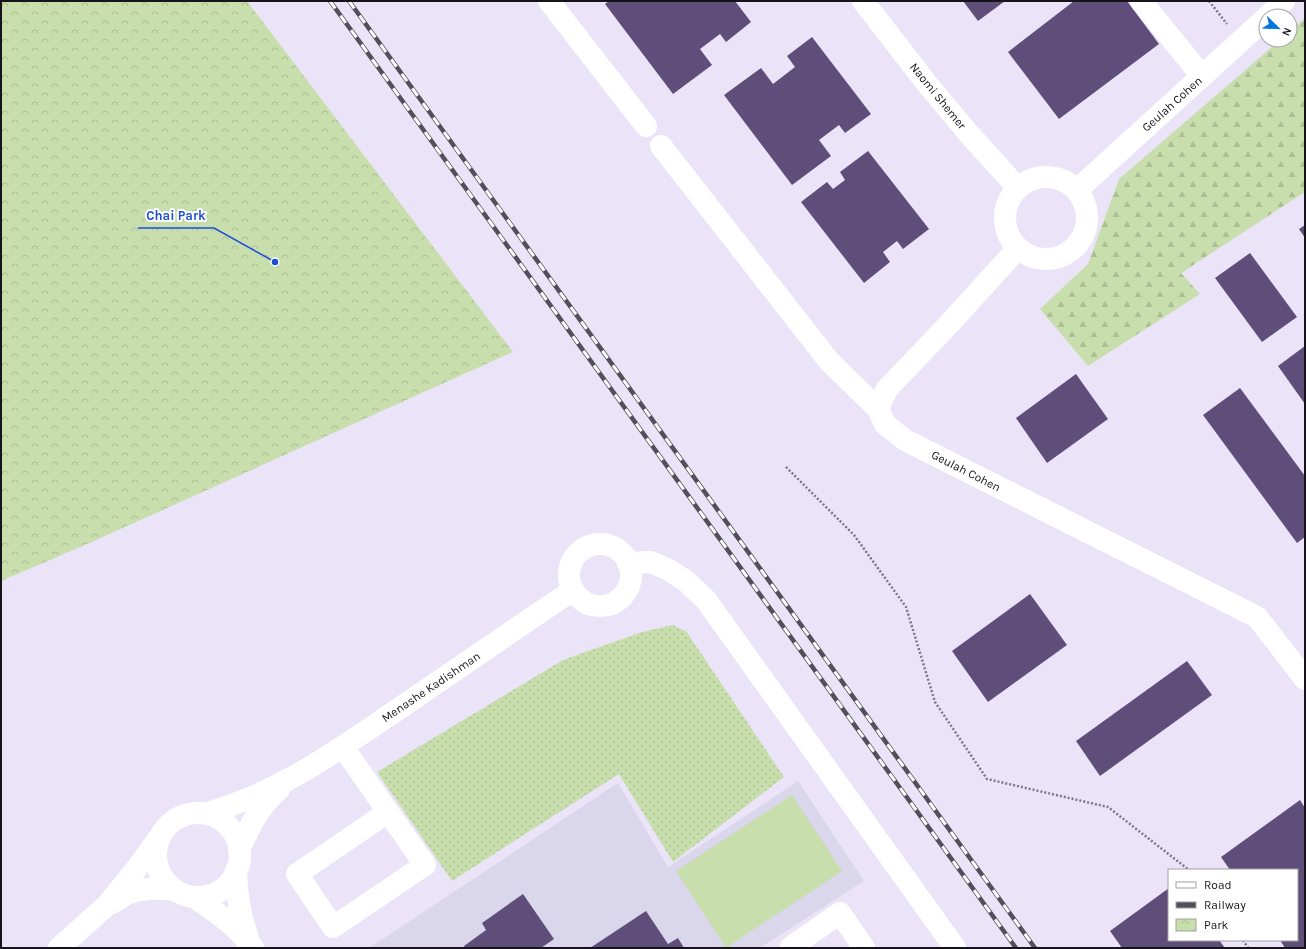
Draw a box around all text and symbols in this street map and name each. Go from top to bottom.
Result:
north arrow [1258,8,1298,48]
text: N [1279,26,1294,38]
street label: Naomi Shemer [907,60,969,133]
street label: Geulah Cohen [1139,73,1205,135]
callout: Chai Park [138,203,214,228]
text: Chai Park [146,208,206,223]
street label: Geulah Cohen [929,448,1003,494]
street label: Menashe Kadishman [379,649,483,725]
legend [1168,869,1298,941]
text: Road [1204,878,1232,892]
text: Railway [1204,898,1246,912]
text: Park [1204,918,1229,932]

